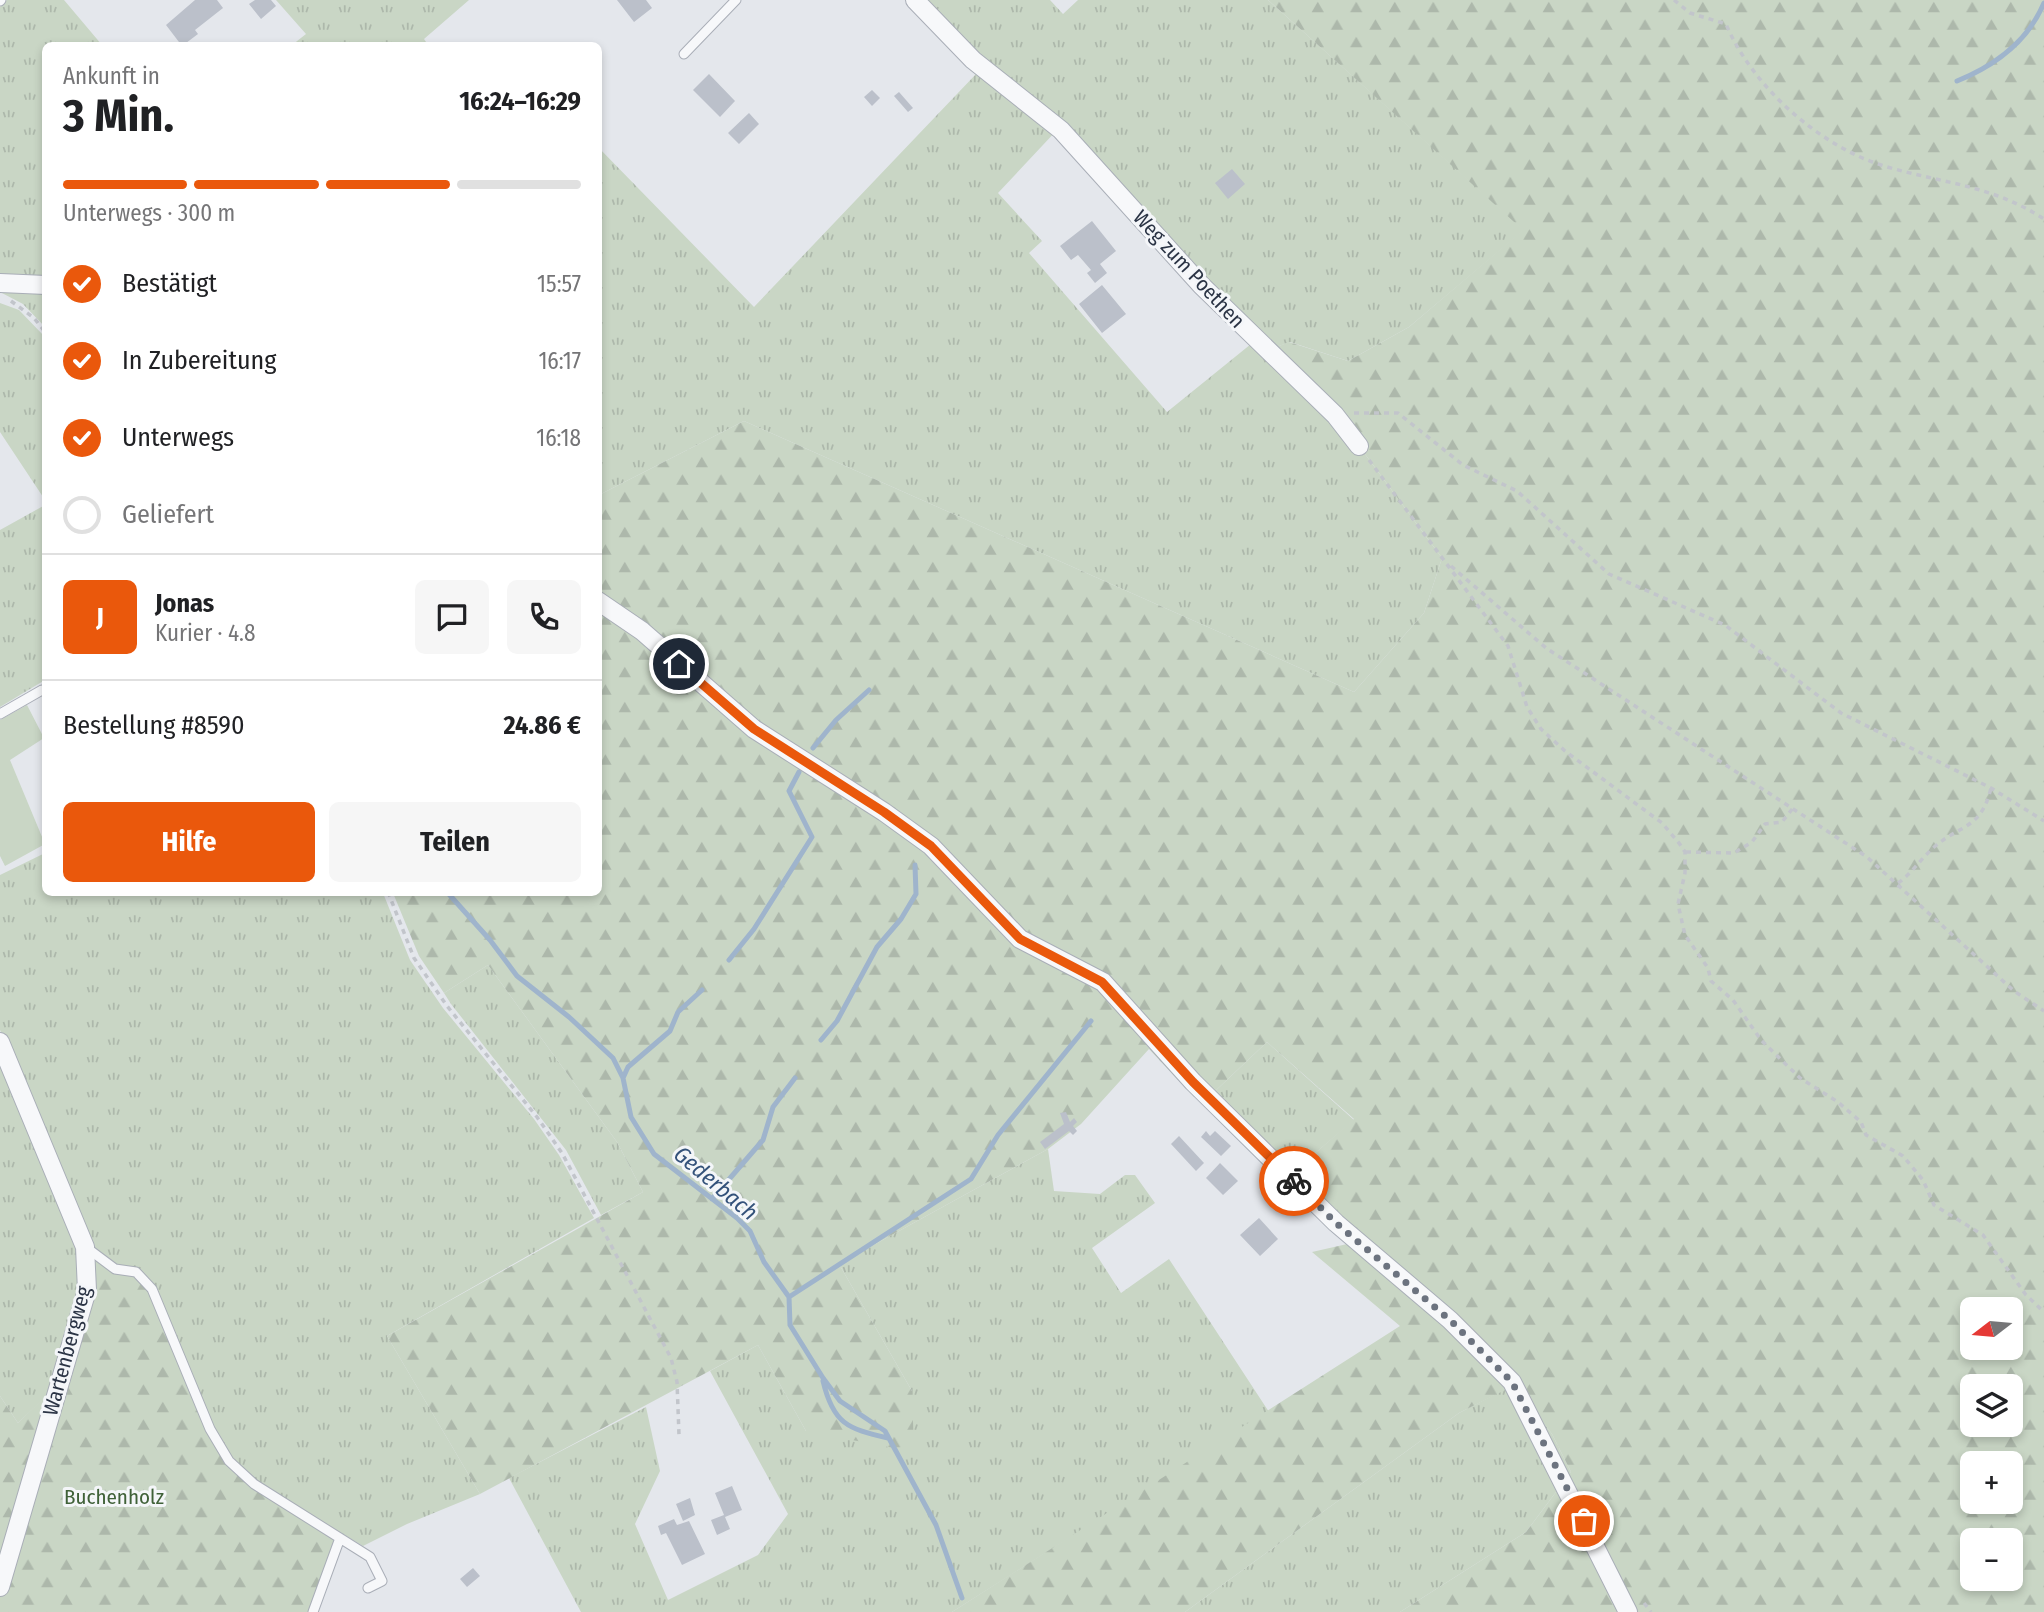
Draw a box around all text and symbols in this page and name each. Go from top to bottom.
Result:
text: Ankunft in [63,62,160,90]
text: 16:24–16:29 [459,86,581,117]
text: 3 Min. [63,88,174,143]
text: Unterwegs · 300 m [63,199,235,227]
street label: Weg zum Poethen [1128,205,1250,333]
icon: check [63,265,101,303]
text: Bestätigt [122,268,217,299]
text: 15:57 [537,270,581,298]
icon: check [63,342,101,380]
text: In Zubereitung [122,345,276,376]
text: 16:17 [538,347,581,375]
icon: check [63,419,101,457]
text: Unterwegs [122,422,234,453]
text: 16:18 [536,424,581,452]
text: Geliefert [122,499,214,530]
button: chat [415,580,489,654]
button: phone [507,580,581,654]
text: Jonas [155,588,214,619]
text: J [96,602,104,633]
text: Kurier · 4.8 [155,619,255,647]
pin [649,634,709,694]
icon: home [660,645,698,683]
text: Bestellung #8590 [63,710,244,741]
text: 24.86 € [503,710,581,741]
button: Hilfe [63,802,315,882]
button: Teilen [329,802,581,882]
water label: Gederbach [668,1140,764,1226]
courier [1259,1146,1329,1216]
icon: bike [1275,1162,1313,1200]
street label: Wartenbergweg [37,1283,97,1419]
north arrow [1960,1297,2023,1360]
map controls [1960,1297,2023,1591]
button: layers [1960,1374,2023,1437]
button: + [1960,1451,2023,1514]
park label: Buchenholz [64,1484,164,1510]
pin [1554,1491,1614,1551]
icon: bag [1565,1502,1603,1540]
button: − [1960,1528,2023,1591]

